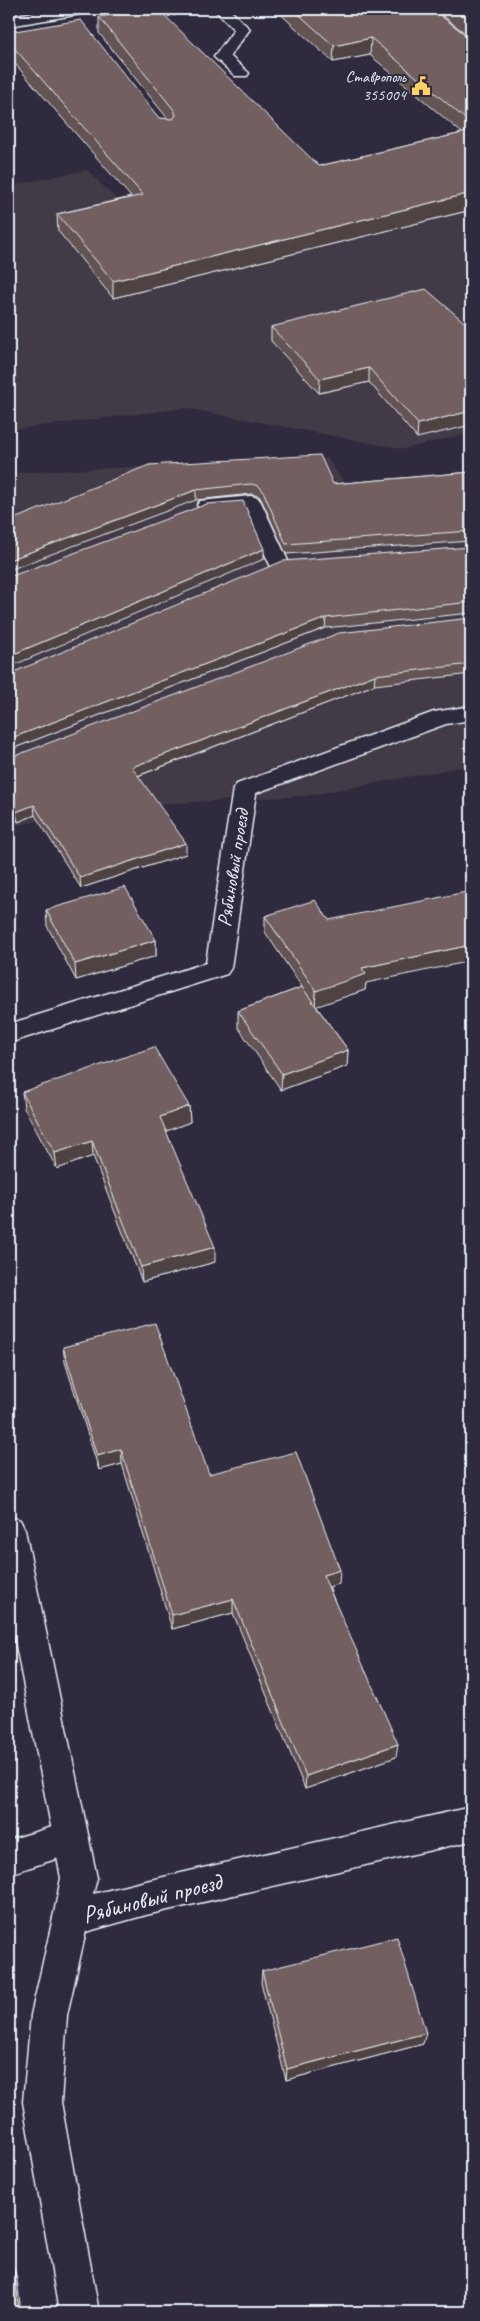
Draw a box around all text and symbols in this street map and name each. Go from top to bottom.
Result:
place label: Ставрополь 355004 [346,67,408,105]
public building icon: Ставрополь 355004 [410,75,432,97]
street label: Рябиновый проезд [211,806,255,928]
street label: Рябиновый проезд [80,1866,227,1930]

